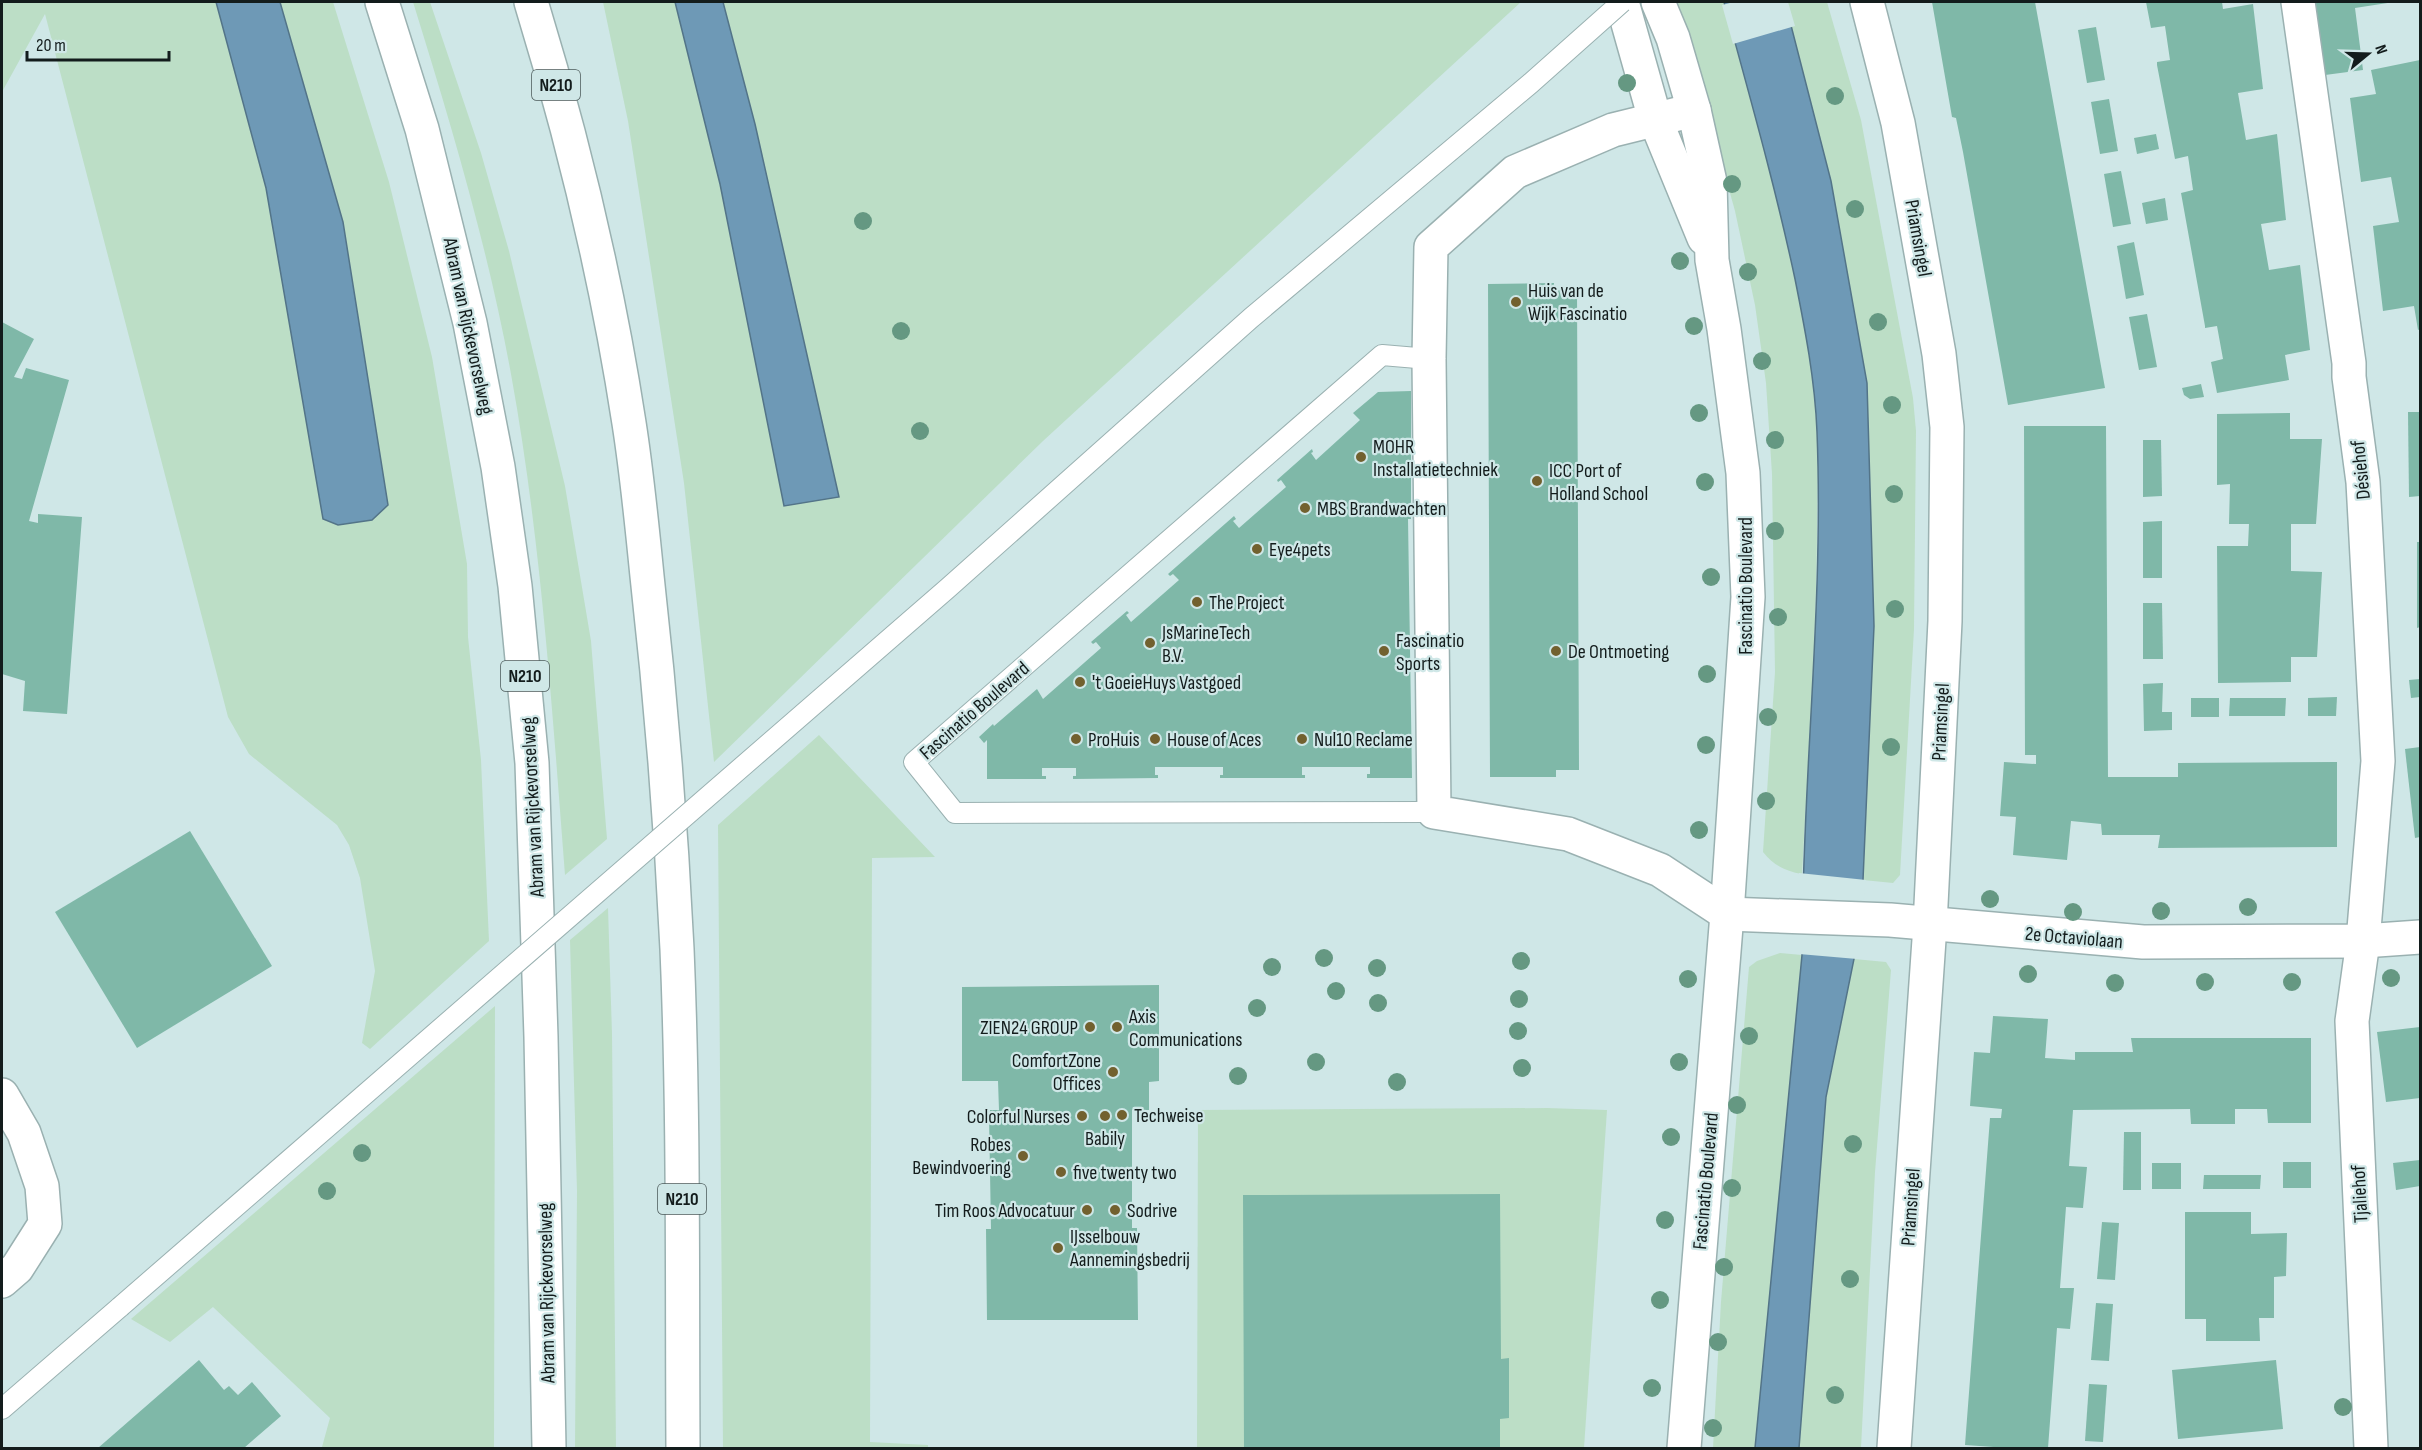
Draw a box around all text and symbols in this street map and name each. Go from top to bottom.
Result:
scale bar [27,24,170,62]
north arrow [2338,24,2398,84]
text: 20 m [36,35,66,56]
text: N [2370,42,2391,57]
road number: N210 [532,70,580,100]
street label: Priamsingel [1899,198,1937,278]
street label: Abram van Rijckevorselweg [437,235,499,417]
place label: Huis van de Wijk Fascinatio [1528,279,1627,326]
marker: Huis van de Wijk Fascinatio [1509,295,1523,309]
place label: MOHR Installatietechniek [1373,435,1498,482]
street label: Désiehof [2346,439,2376,501]
marker: MOHR Installatietechniek [1354,450,1368,464]
place label: ICC Port of Holland School [1549,459,1648,506]
marker: ICC Port of Holland School [1530,474,1544,488]
place label: MBS Brandwachten [1317,497,1446,521]
marker: MBS Brandwachten [1298,501,1312,515]
street label: Fascinatio Boulevard [1734,517,1758,655]
place label: Eye4pets [1269,538,1331,562]
marker: Eye4pets [1250,542,1264,556]
place label: The Project [1209,591,1284,615]
marker: The Project [1190,595,1204,609]
place label: JsMarineTech B.V. [1161,621,1250,668]
place label: Fascinatio Sports [1396,629,1464,676]
marker: JsMarineTech B.V. [1143,636,1157,650]
place label: De Ontmoeting [1568,640,1669,664]
marker: Fascinatio Sports [1377,644,1391,658]
marker: De Ontmoeting [1549,644,1563,658]
street label: Fascinatio Boulevard [915,657,1034,765]
road number: N210 [501,661,549,691]
place label: 't GoeieHuys Vastgoed [1092,671,1241,695]
marker: 't GoeieHuys Vastgoed [1073,675,1087,689]
street label: Priamsingel [1927,683,1955,761]
street label: Abram van Rijckevorselweg [516,716,550,899]
place label: ProHuis [1088,728,1140,752]
place label: House of Aces [1167,728,1261,752]
place label: Nul10 Reclame [1314,728,1413,752]
marker: ProHuis [1069,732,1083,746]
marker: House of Aces [1148,732,1162,746]
marker: Nul10 Reclame [1295,732,1309,746]
street label: 2e Octaviolaan [2024,922,2124,954]
place label: Axis Communications [1128,1005,1242,1052]
place label: ZIEN24 GROUP [980,1016,1078,1040]
marker: ZIEN24 GROUP [1083,1020,1097,1034]
marker: Axis Communications [1110,1020,1124,1034]
place label: ComfortZone Offices [1012,1049,1101,1096]
marker: ComfortZone Offices [1106,1065,1120,1079]
place label: Techweise [1134,1104,1204,1128]
place label: Colorful Nurses [967,1105,1070,1129]
marker: Techweise [1115,1108,1129,1122]
marker: Colorful Nurses [1075,1109,1089,1123]
marker: Babily [1098,1109,1112,1123]
street label: Fascinatio Boulevard [1688,1112,1724,1251]
place label: Babily [1085,1127,1125,1151]
place label: Robes Bewindvoering [912,1133,1011,1180]
marker: Robes Bewindvoering [1016,1149,1030,1163]
place label: five twenty two [1073,1161,1177,1185]
street label: Tjaliehof [2346,1164,2373,1223]
marker: five twenty two [1054,1165,1068,1179]
street label: Priamsingel [1896,1168,1926,1247]
road number: N210 [658,1184,706,1214]
place label: Tim Roos Advocatuur [935,1199,1075,1223]
place label: Sodrive [1127,1199,1177,1223]
street label: Abram van Rijckevorselweg [533,1203,561,1384]
marker: Tim Roos Advocatuur [1080,1203,1094,1217]
marker: Sodrive [1108,1203,1122,1217]
place label: IJsselbouw Aannemingsbedrij [1069,1225,1190,1272]
marker: IJsselbouw Aannemingsbedrij [1051,1241,1065,1255]

